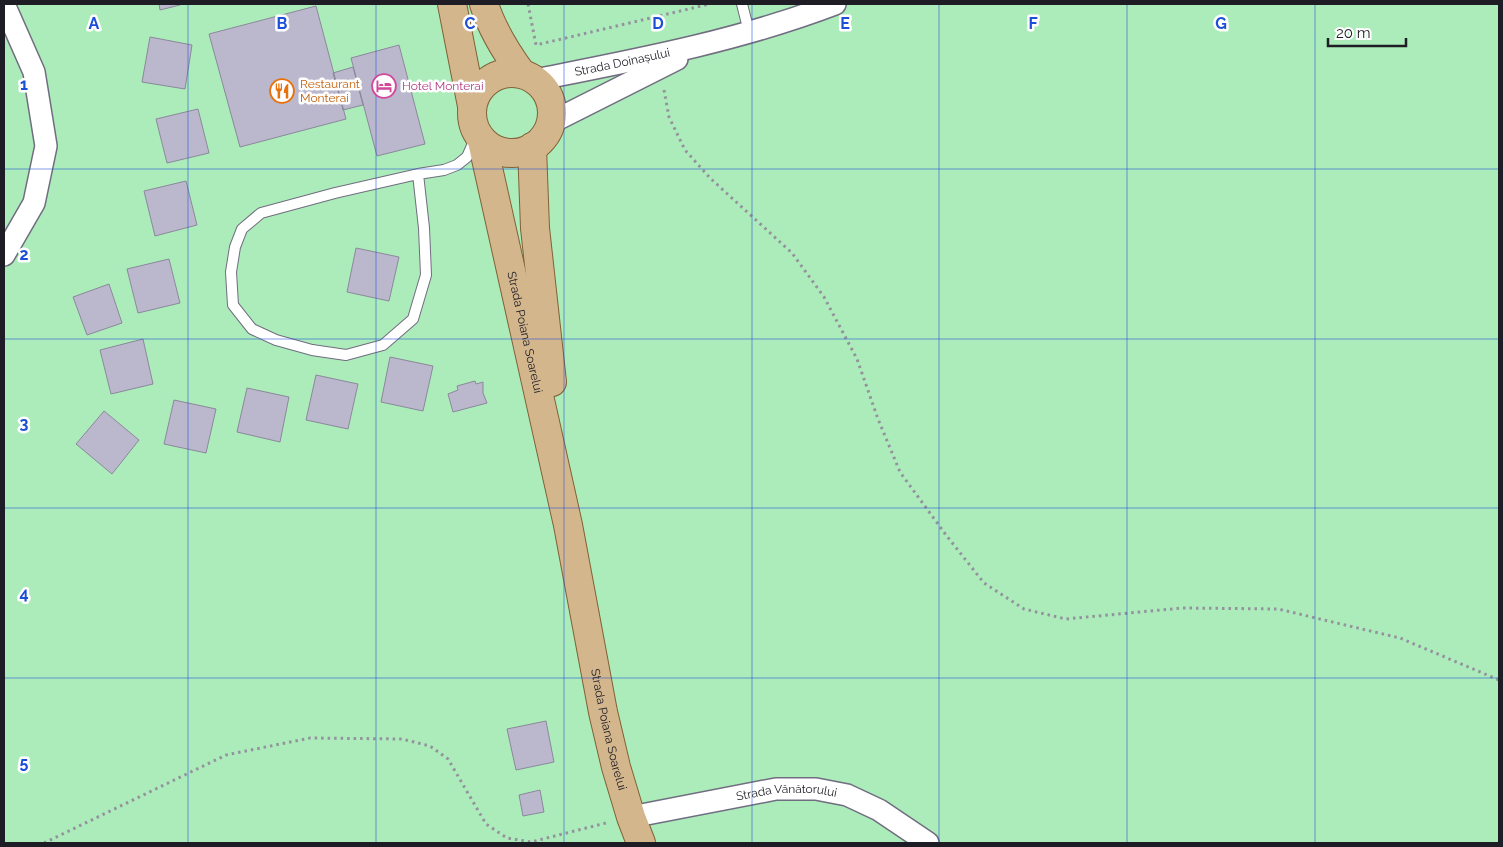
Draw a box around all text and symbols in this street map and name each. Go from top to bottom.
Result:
text: A [89,14,100,33]
text: B [277,14,288,33]
text: C [465,14,476,33]
text: D [652,14,664,33]
text: E [840,14,850,33]
text: F [1028,14,1038,33]
text: G [1215,14,1227,33]
scale bar [1328,15,1406,47]
text: 20 m [1336,24,1371,42]
street label: Strada Doinașului [573,45,671,79]
hotel icon: Hotel Monterai [371,73,397,99]
text: 1 [20,75,28,94]
place label: Restaurant Monterai [300,77,360,105]
restaurant icon: Restaurant Monterai [269,78,295,104]
place label: Hotel Monterai [402,79,484,93]
text: 2 [19,245,29,264]
street label: Strada Poiana Soarelui [504,270,545,394]
text: 3 [20,414,29,433]
text: 4 [19,584,29,603]
street label: Strada Poiana Soarelui [588,667,630,792]
text: 5 [20,753,29,772]
street label: Strada Vânătorului [735,782,838,804]

